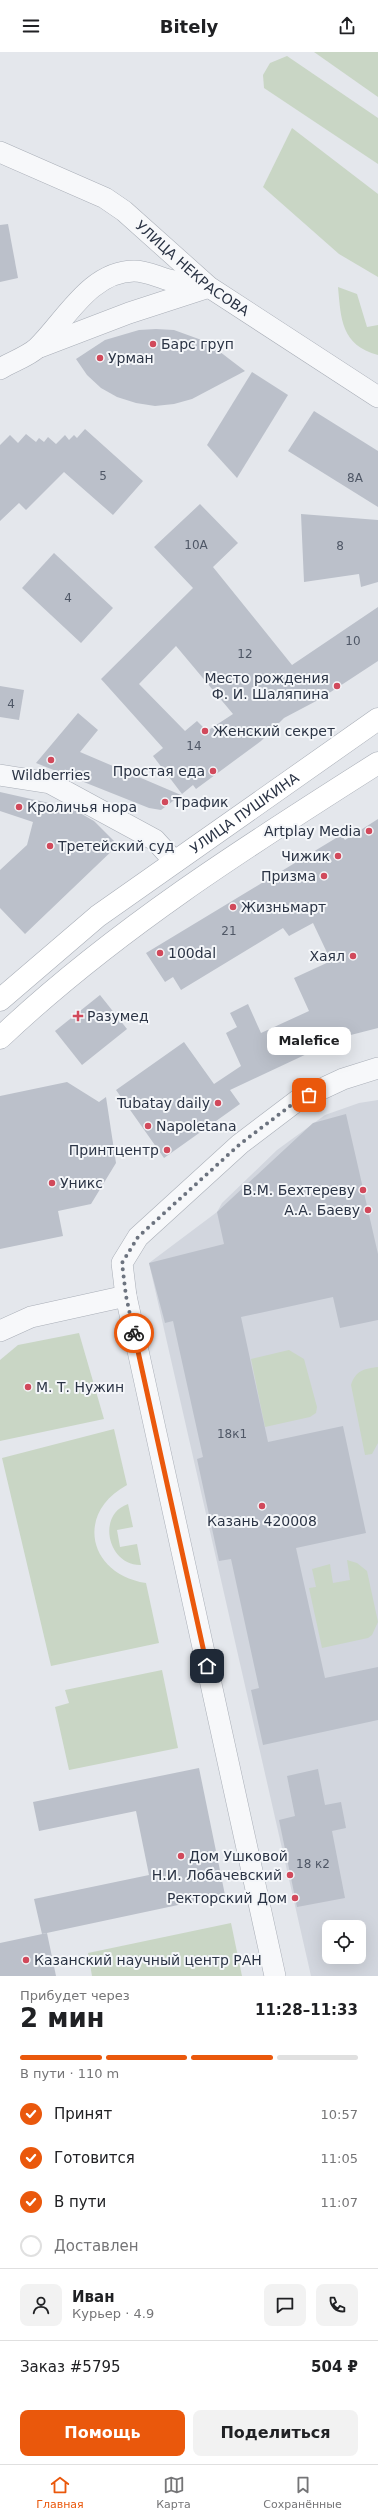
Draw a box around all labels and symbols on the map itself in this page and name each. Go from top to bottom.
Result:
street label: УЛИЦА НЕКРАСОВА [132,217,252,319]
place label: Барс груп [161,336,234,352]
marker: Барс груп [148,339,158,349]
place label: Урман [108,350,154,366]
marker: Урман [95,353,105,363]
house number: 5 [99,469,107,483]
house number: 8А [347,471,364,485]
house number: 10А [184,538,209,552]
house number: 8 [336,539,344,553]
house number: 4 [64,591,72,605]
house number: 10 [345,634,361,648]
house number: 12 [237,647,253,661]
place label: Место рождения Ф. И. Шаляпина [204,670,329,702]
marker: Место рождения Ф. И. Шаляпина [332,681,342,691]
house number: 4 [7,697,15,711]
place label: Женский секрет [213,723,335,739]
marker: Женский секрет [200,726,210,736]
house number: 14 [186,739,202,753]
marker: Wildberries [46,755,56,765]
place label: Простая еда [113,763,205,779]
marker: Простая еда [208,766,218,776]
place label: Wildberries [12,767,90,783]
street label: УЛИЦА ПУШКИНА [187,769,302,857]
place label: Трафик [172,794,229,810]
marker: Трафик [160,797,170,807]
place label: Кроличья нора [27,799,137,815]
marker: Кроличья нора [14,802,24,812]
place label: Artplay Media [264,823,361,839]
marker: Artplay Media [364,826,374,836]
place label: Третейский суд [57,838,174,854]
marker: Третейский суд [45,841,55,851]
place label: Чижик [281,848,330,864]
marker: Чижик [333,851,343,861]
place label: Призма [261,868,316,884]
marker: Призма [319,871,329,881]
place label: Жизньмарт [241,899,326,915]
marker: Жизньмарт [228,902,238,912]
house number: 21 [221,924,237,938]
place label: 100dal [168,945,216,961]
marker: 100dal [155,948,165,958]
place label: Хаял [309,948,345,964]
marker: Хаял [348,951,358,961]
place label: Разумед [87,1008,149,1024]
marker: Разумед [72,1010,84,1022]
callout: Malefice [267,1027,351,1055]
pin [292,1078,326,1112]
place label: Tubatay daily [116,1095,210,1111]
marker: Tubatay daily [213,1098,223,1108]
place label: Napoletana [156,1118,237,1134]
marker: Napoletana [143,1121,153,1131]
place label: Принтцентр [69,1142,159,1158]
marker: Принтцентр [162,1145,172,1155]
place label: Уникс [60,1175,103,1191]
marker: Уникс [47,1178,57,1188]
place label: В.М. Бехтереву [243,1182,355,1198]
marker: В.М. Бехтереву [358,1185,368,1195]
place label: А.А. Баеву [284,1202,360,1218]
marker: А.А. Баеву [363,1205,373,1215]
courier [114,1313,154,1353]
place label: М. Т. Нужин [36,1379,124,1395]
marker: М. Т. Нужин [23,1382,33,1392]
house number: 18к1 [217,1427,247,1441]
marker: Казань 420008 [257,1501,267,1511]
place label: Казань 420008 [207,1513,317,1529]
pin [190,1649,224,1683]
place label: Дом Ушковой [189,1848,288,1864]
marker: Дом Ушковой [176,1851,186,1861]
house number: 18 к2 [296,1857,330,1871]
place label: Н.И. Лобачевский [152,1867,282,1883]
marker: Н.И. Лобачевский [285,1870,295,1880]
place label: Ректорский Дом [167,1890,287,1906]
marker: Ректорский Дом [290,1893,300,1903]
place label: Казанский научный центр РАН [34,1952,262,1968]
marker: Казанский научный центр РАН [21,1955,31,1965]

